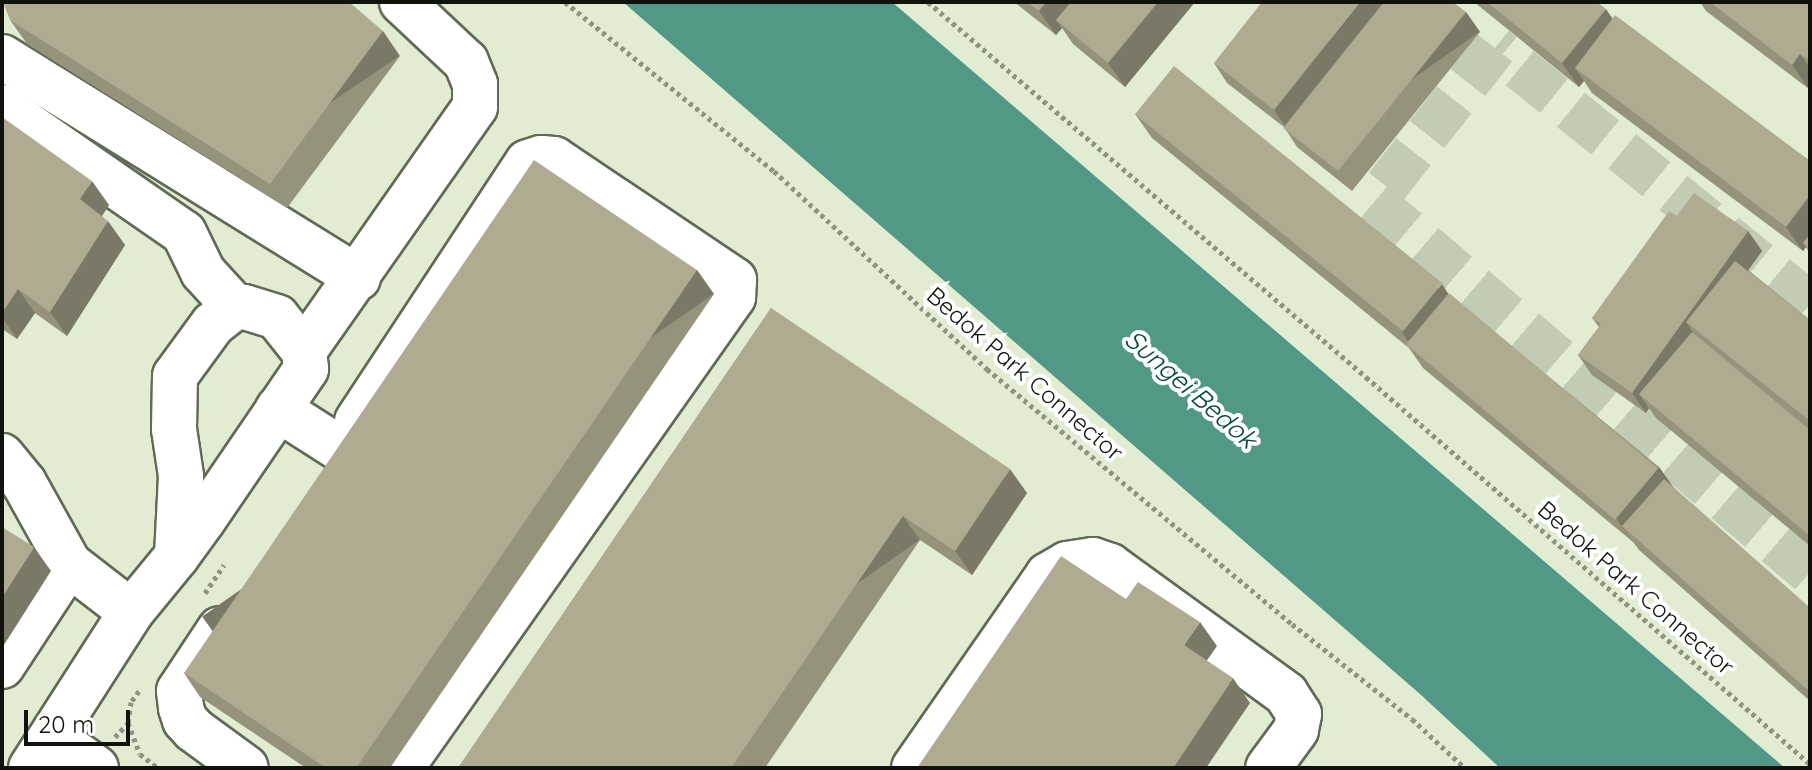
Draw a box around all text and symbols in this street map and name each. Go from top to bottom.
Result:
street label: Bedok Park Connector [921,281,1129,467]
water label: Sungei Bedok [1119,323,1263,455]
street label: Bedok Park Connector [1532,495,1740,681]
scale bar [28,694,134,744]
text: 20 m [38,709,94,739]

